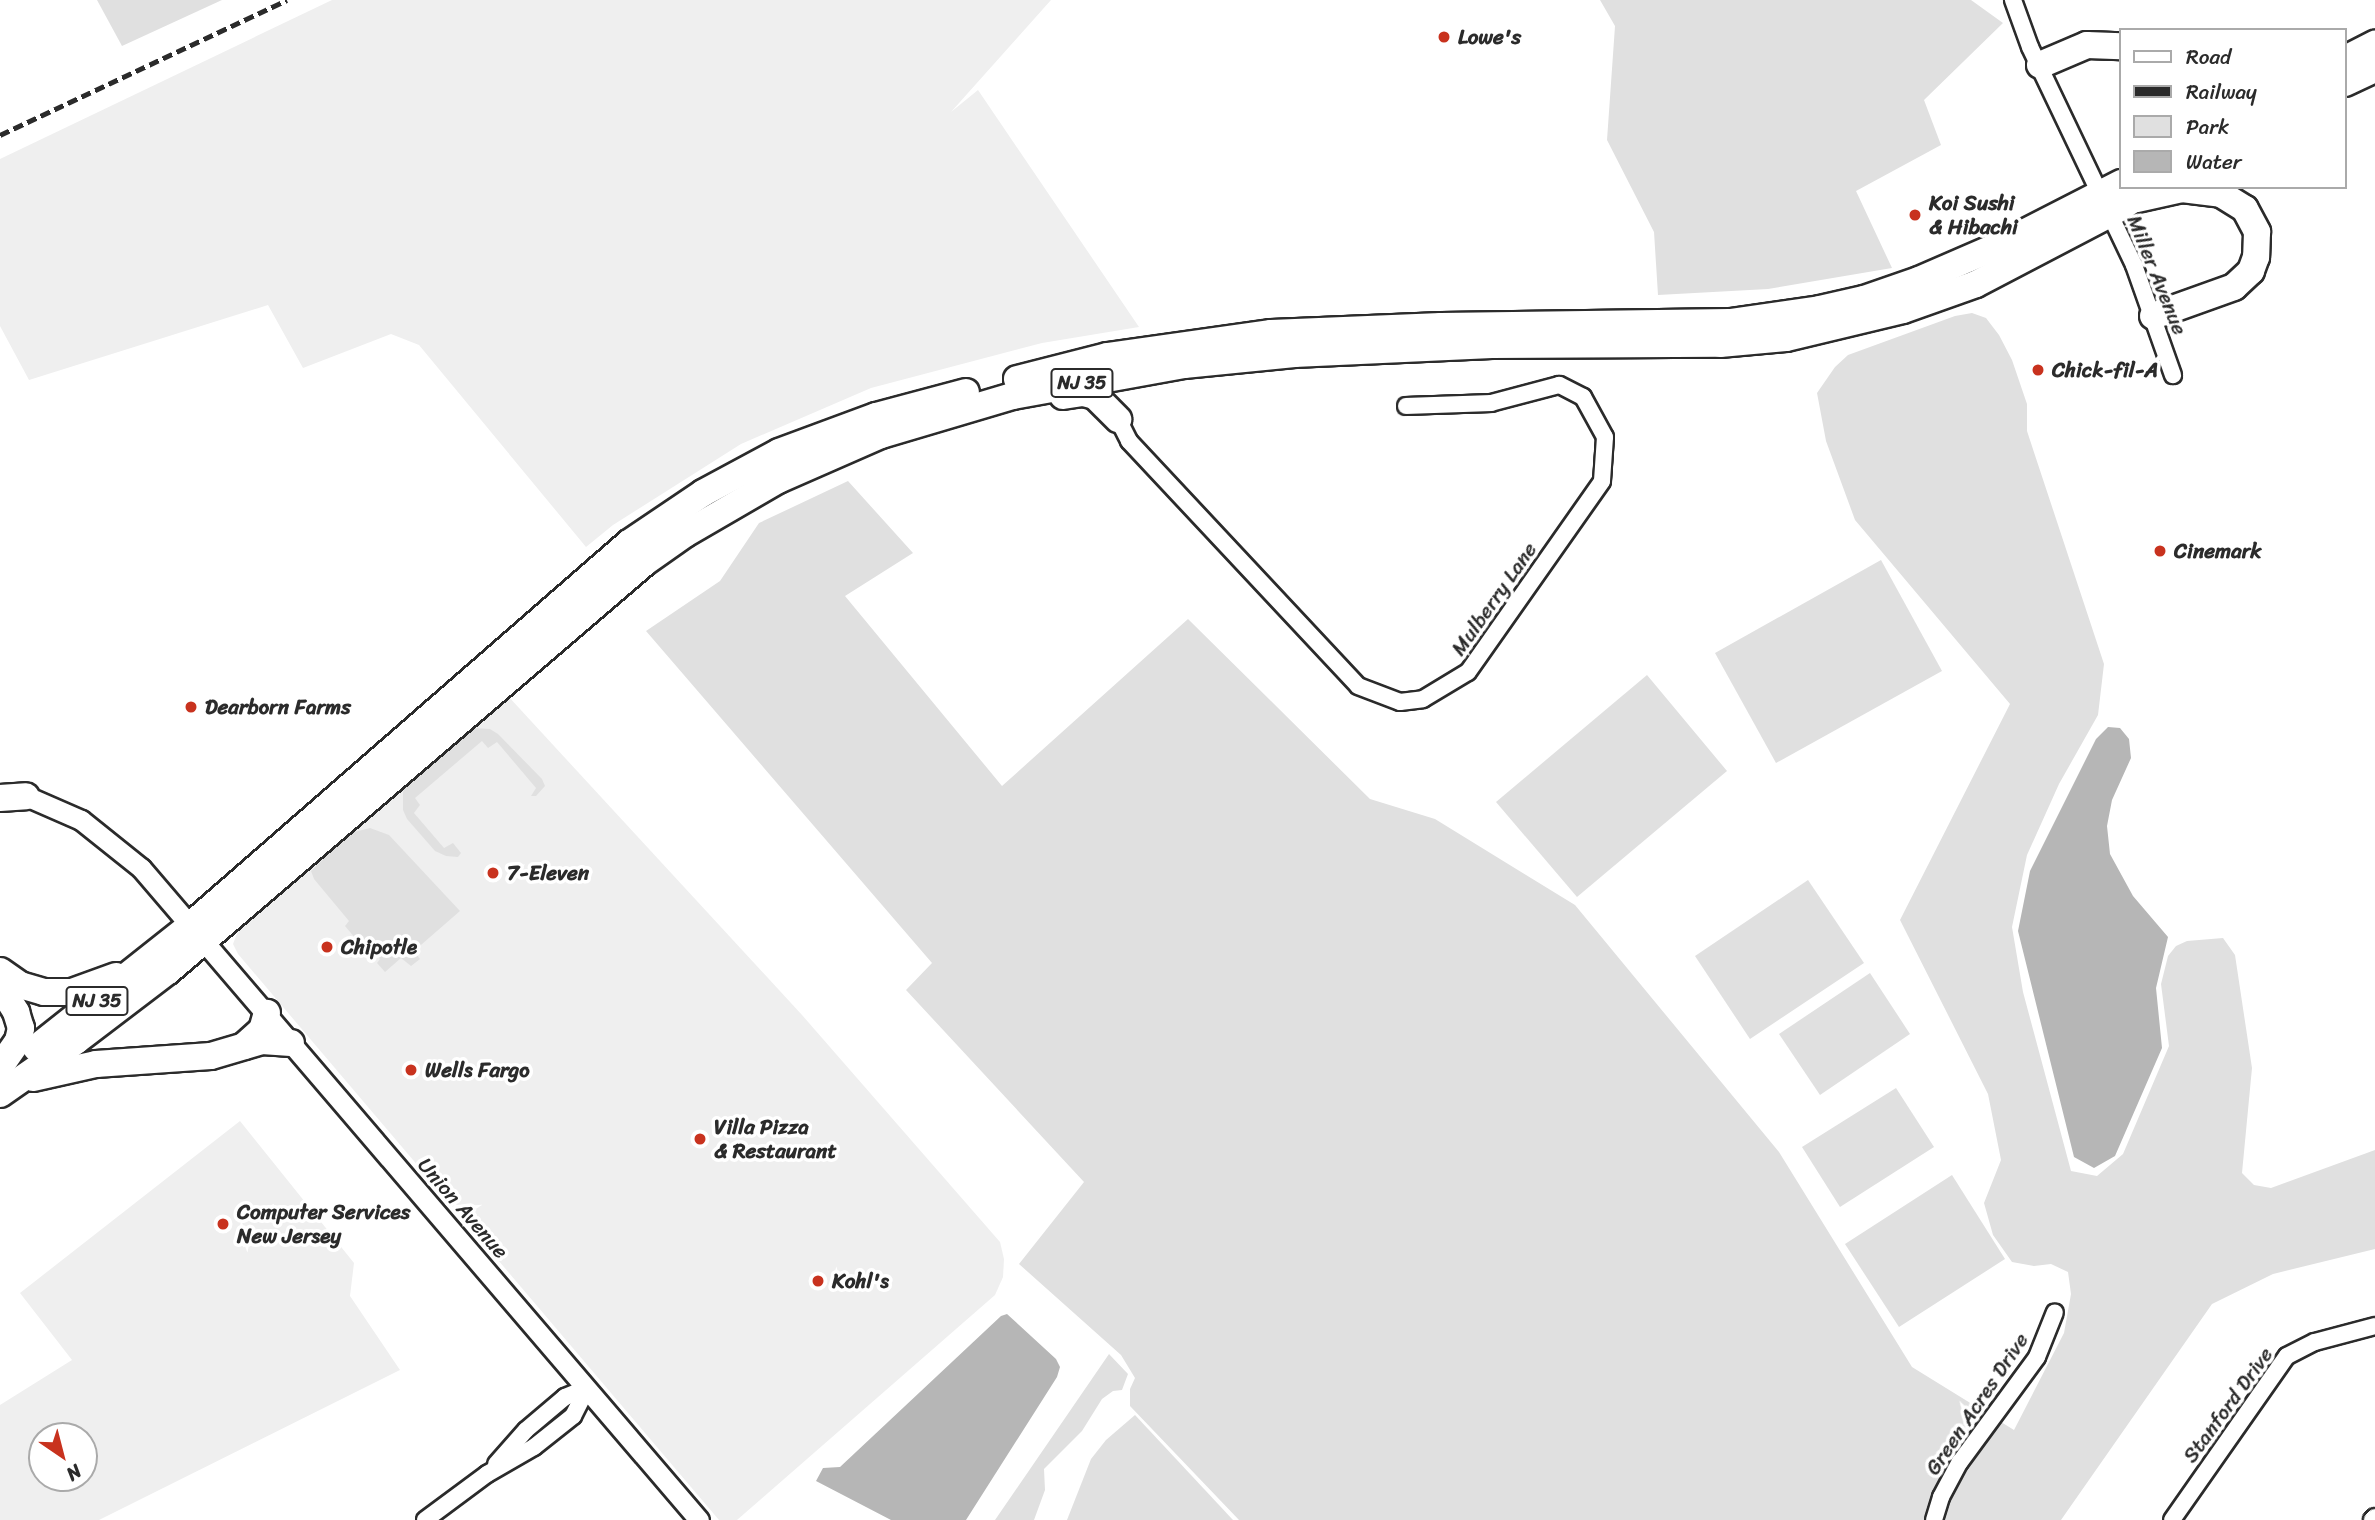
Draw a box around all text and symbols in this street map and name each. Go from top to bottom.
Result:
place label: Lowe's [1458,24,1521,50]
legend [2120,28,2347,189]
marker: Lowe's [1436,29,1452,45]
text: Road [2186,38,2231,76]
text: Railway [2186,73,2257,111]
text: Park [2186,108,2229,146]
text: Water [2186,143,2241,181]
place label: Koi Sushi & Hibachi [1929,190,2018,240]
marker: Koi Sushi & Hibachi [1907,207,1923,223]
street label: Miller Avenue [2122,211,2192,339]
place label: Chick-fil-A [2052,357,2158,383]
marker: Chick-fil-A [2030,362,2046,378]
road number: NJ 35 [1049,368,1115,398]
street label: Mulberry Lane [1446,538,1542,660]
place label: Cinemark [2174,538,2261,564]
marker: Cinemark [2152,543,2168,559]
place label: Dearborn Farms [205,694,350,720]
marker: Dearborn Farms [183,699,199,715]
place label: 7-Eleven [507,860,589,886]
marker: 7-Eleven [485,865,501,881]
place label: Chipotle [341,934,417,960]
marker: Chipotle [319,939,335,955]
road number: NJ 35 [64,986,130,1016]
place label: Wells Fargo [425,1057,530,1083]
marker: Wells Fargo [403,1062,419,1078]
place label: Villa Pizza & Restaurant [714,1114,837,1164]
marker: Villa Pizza & Restaurant [692,1131,708,1147]
street label: Union Avenue [412,1152,514,1264]
place label: Computer Services New Jersey [237,1199,410,1249]
marker: Computer Services New Jersey [215,1216,231,1232]
place label: Kohl's [832,1268,889,1294]
marker: Kohl's [810,1273,826,1289]
street label: Green Acres Drive [1920,1328,2034,1480]
street label: Stanford Drive [2178,1342,2278,1468]
north arrow [28,1422,98,1492]
text: N [59,1456,89,1490]

